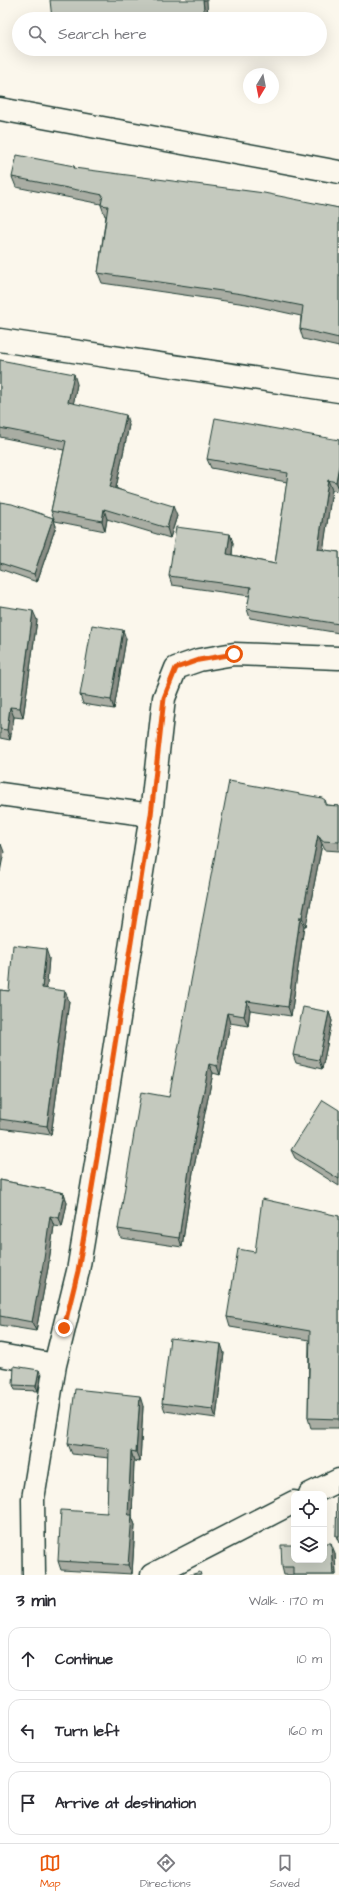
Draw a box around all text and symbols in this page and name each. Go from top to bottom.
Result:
search box [12,12,327,56]
icon: search [26,23,48,45]
text: Search here [58,24,147,45]
north arrow [243,68,279,104]
route start [225,645,243,663]
route end [55,1319,73,1337]
map controls [291,1491,327,1563]
button: locate [291,1491,327,1527]
button: layers [291,1527,327,1563]
text: 3 min [16,1589,56,1613]
text: Walk · 170 m [249,1592,323,1610]
icon: ahead [17,1648,39,1670]
text: Continue [55,1649,113,1670]
text: 10 m [297,1650,322,1668]
icon: left [17,1720,39,1742]
text: Turn left [55,1721,119,1742]
text: 160 m [289,1722,322,1740]
icon: arrive [17,1792,39,1814]
text: Arrive at destination [55,1793,196,1814]
tab: Map [39,1852,61,1891]
tab: Directions [140,1852,191,1891]
tab: Saved [270,1852,300,1891]

